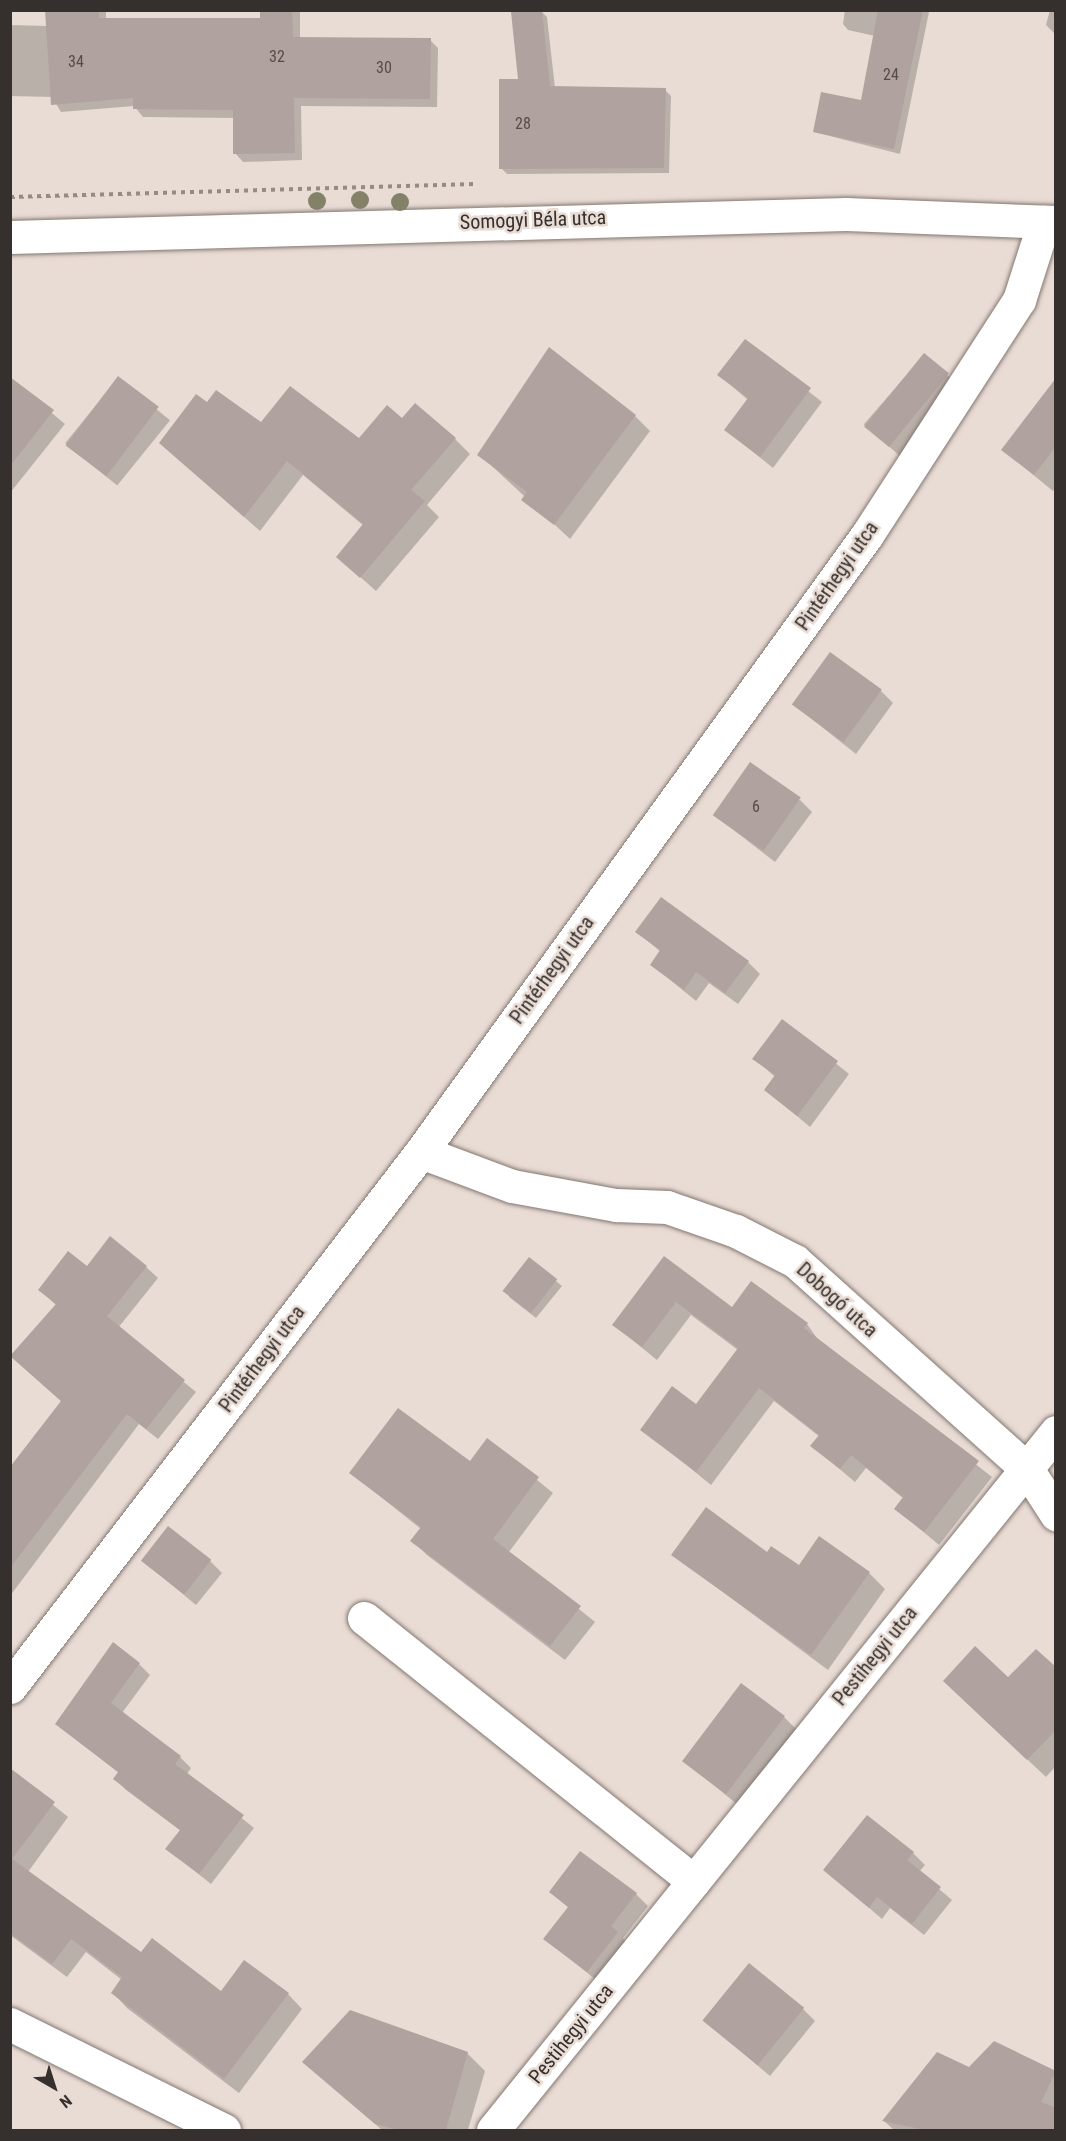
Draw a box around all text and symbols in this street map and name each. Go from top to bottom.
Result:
house number: 32 [269,47,285,67]
house number: 34 [68,52,84,72]
house number: 30 [376,58,392,78]
house number: 24 [883,65,899,85]
house number: 28 [515,114,531,134]
street label: Somogyi Béla utca [459,205,607,235]
street label: Pintérhegyi utca [791,517,883,635]
house number: 6 [752,797,760,817]
street label: Pintérhegyi utca [505,911,599,1029]
street label: Dobogó utca [792,1258,882,1342]
street label: Pintérhegyi utca [214,1301,310,1417]
street label: Pestihegyi utca [828,1602,922,1710]
street label: Pestihegyi utca [524,1980,618,2088]
north arrow [24,2057,84,2117]
text: N [56,2091,75,2112]

